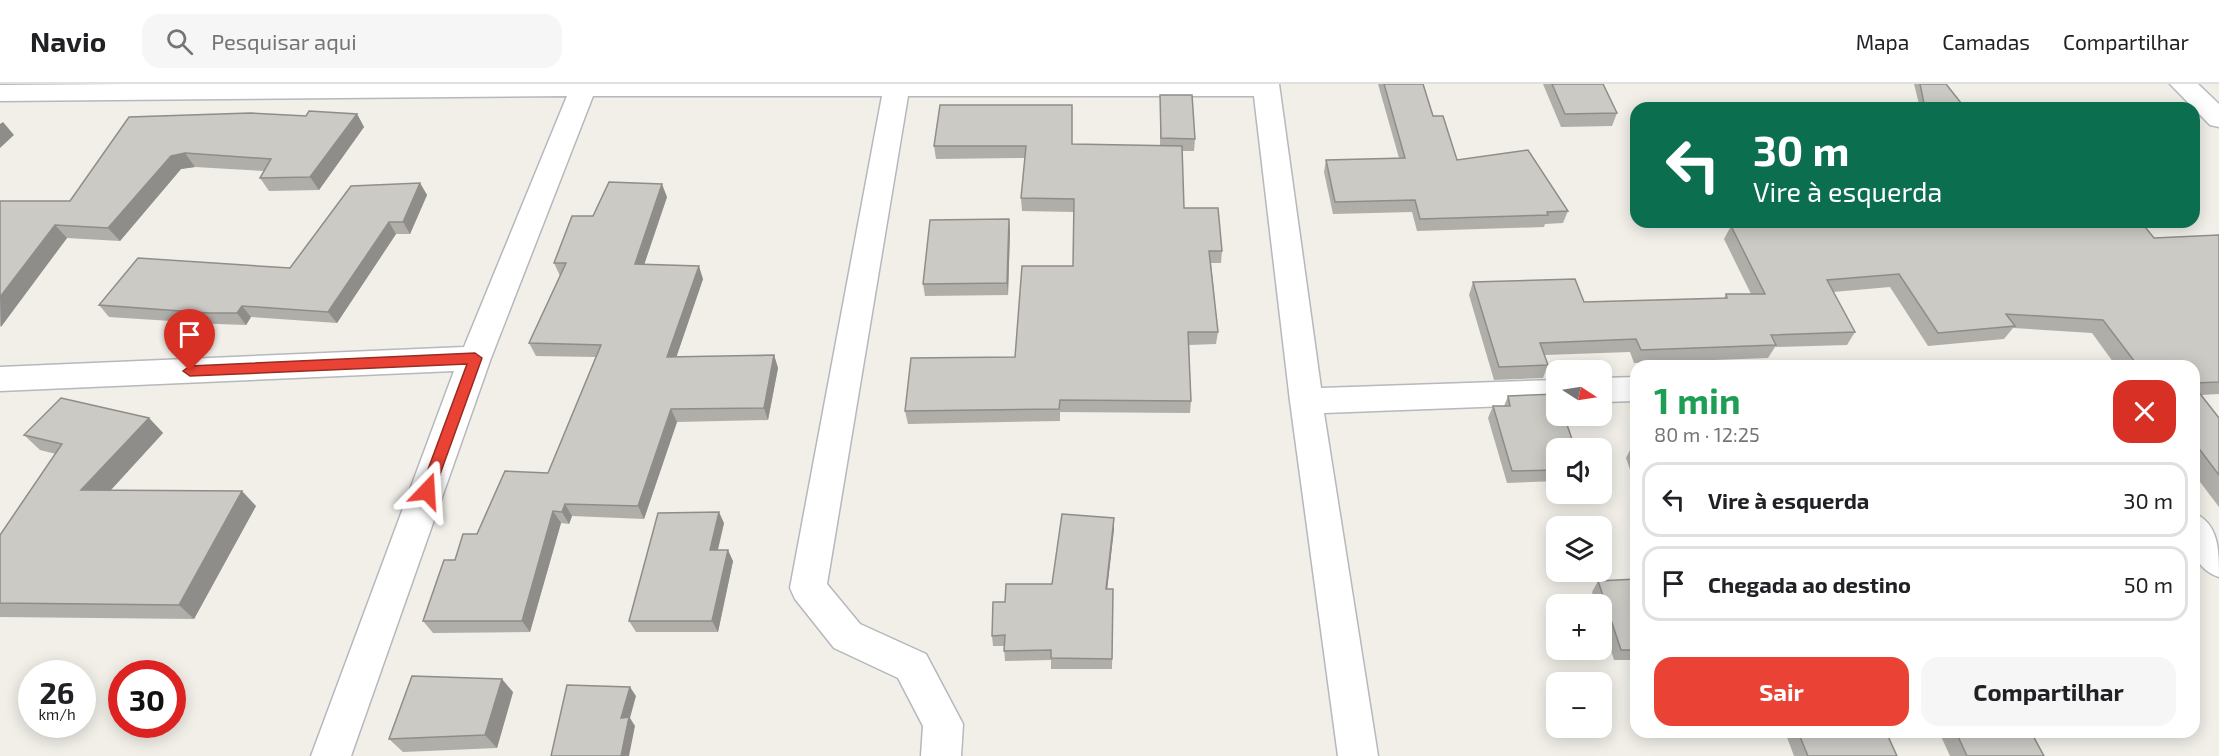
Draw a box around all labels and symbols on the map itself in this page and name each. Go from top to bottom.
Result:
pin [164,309,215,371]
north arrow [1546,360,1612,426]
position arrow [395,459,459,523]
speed limit sign: 30 [108,660,186,738]

